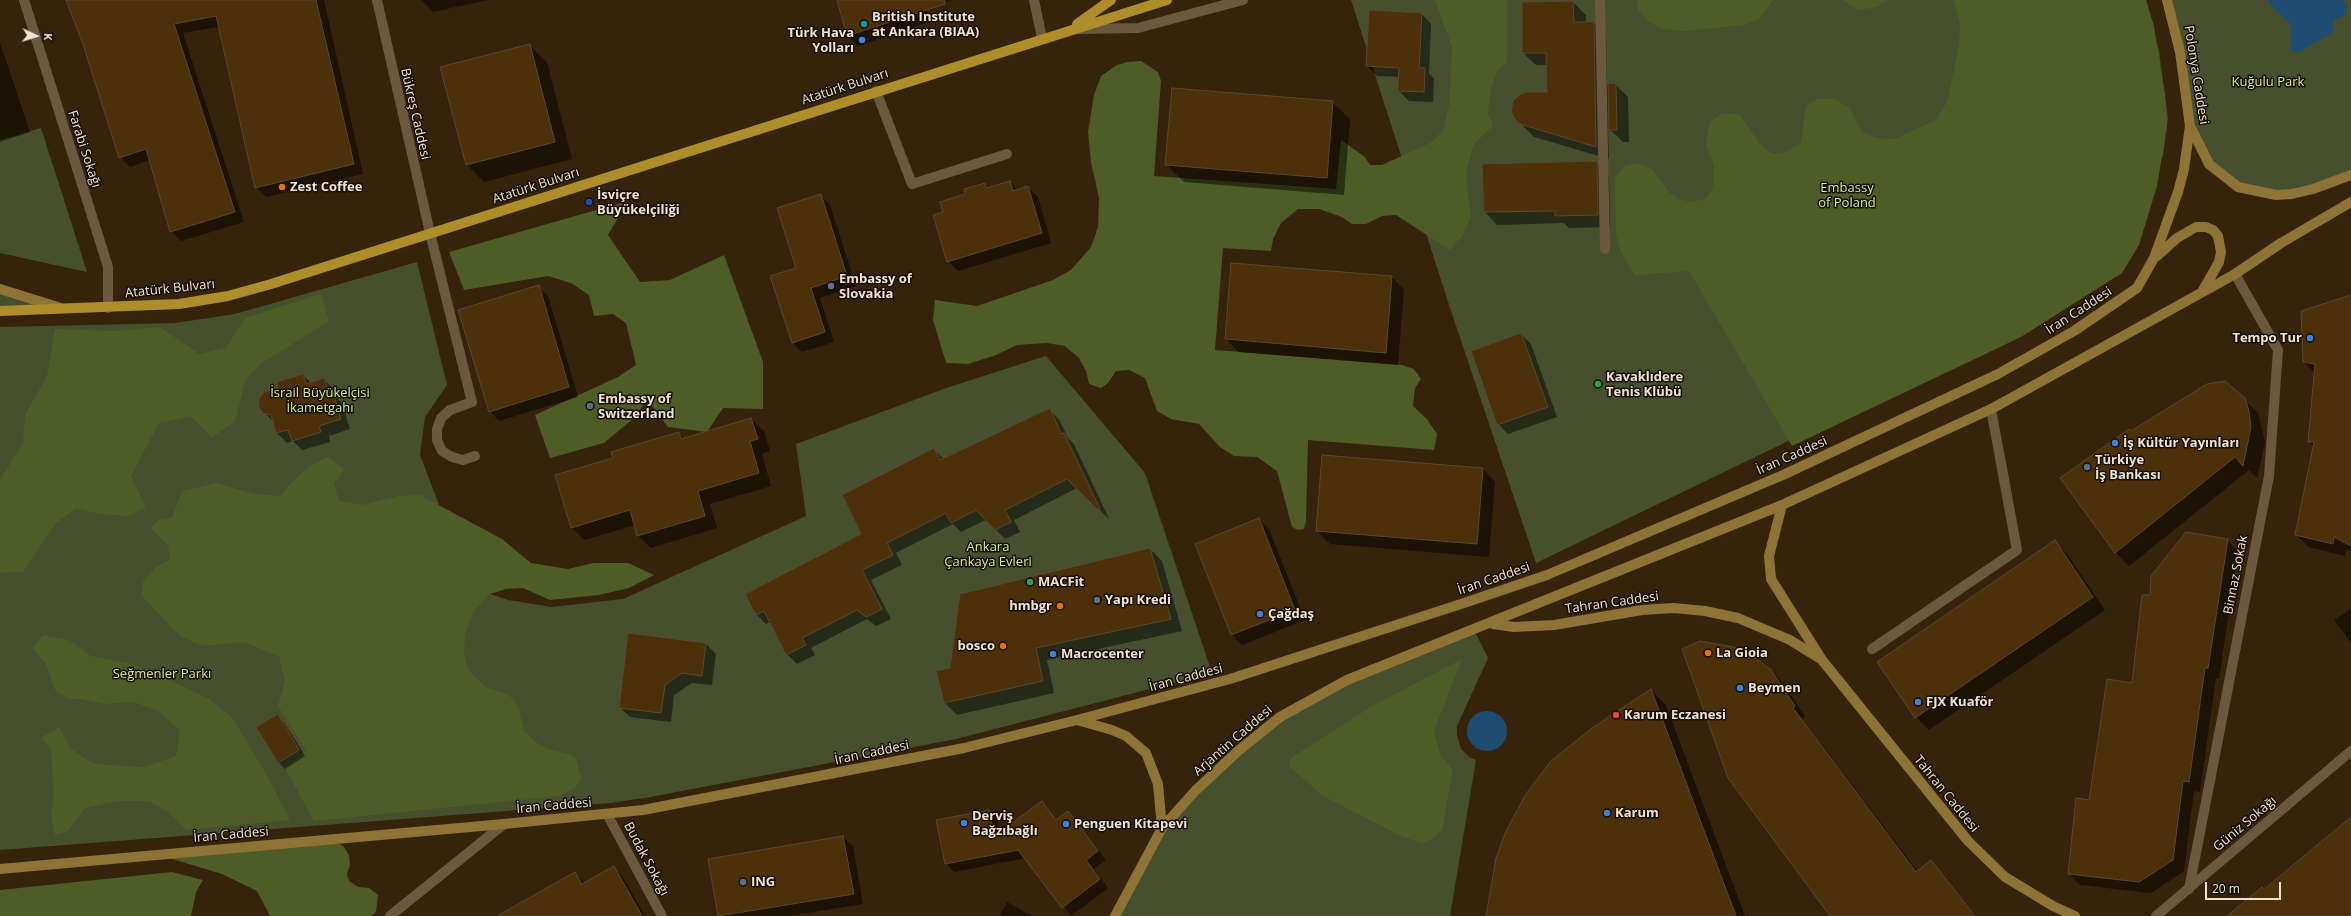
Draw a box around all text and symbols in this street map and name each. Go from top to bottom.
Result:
place label: British Institute at Ankara (BIAA) [872,9,979,40]
north arrow [16,16,56,56]
marker: British Institute at Ankara (BIAA) [859,19,869,29]
street label: Polonya Caddesi [2180,24,2212,126]
place label: Türk Hava Yolları [788,25,854,56]
text: K [41,33,56,41]
marker: Türk Hava Yolları [857,35,867,45]
street label: Atatürk Bulvarı [800,66,890,108]
street label: Bükreş Caddesi [397,67,433,161]
park label: Kuğulu Park [2232,74,2304,90]
street label: Farabi Sokağı [64,108,104,190]
street label: Atatürk Bulvarı [491,165,581,207]
place label: Zest Coffee [290,179,362,195]
park label: Embassy of Poland [1818,180,1876,211]
marker: Zest Coffee [277,182,287,192]
place label: İsviçre Büyükelçiliği [597,187,680,218]
marker: İsviçre Büyükelçiliği [584,197,594,207]
place label: Embassy of Slovakia [839,271,912,302]
street label: Atatürk Bulvarı [124,277,216,301]
marker: Embassy of Slovakia [826,281,836,291]
street label: İran Caddesi [2043,284,2115,338]
place label: Tempo Tur [2232,330,2302,346]
marker: Tempo Tur [2305,333,2315,343]
place label: Kavaklıdere Tenis Klübü [1606,369,1683,400]
marker: Kavaklıdere Tenis Klübü [1593,379,1603,389]
park label: İsrail Büyükelçisi İkametgahı [270,385,370,416]
place label: Embassy of Switzerland [598,391,674,422]
marker: Embassy of Switzerland [585,401,595,411]
street label: İran Caddesi [1754,433,1830,479]
place label: İş Kültür Yayınları [2123,435,2239,451]
marker: İş Kültür Yayınları [2110,438,2120,448]
place label: Türkiye İş Bankası [2095,452,2161,483]
marker: Türkiye İş Bankası [2082,462,2092,472]
street label: Binnaz Sokak [2221,534,2251,616]
park label: Ankara Çankaya Evleri [944,539,1032,570]
street label: İran Caddesi [1456,559,1532,599]
place label: MACFit [1038,574,1084,590]
marker: MACFit [1025,577,1035,587]
street label: Tahran Caddesi [1564,589,1660,617]
place label: Yapı Kredi [1105,592,1171,608]
marker: Yapı Kredi [1092,595,1102,605]
place label: hmbgr [1009,598,1052,614]
marker: hmbgr [1055,601,1065,611]
place label: Çağdaş [1268,606,1314,622]
marker: Çağdaş [1255,609,1265,619]
place label: bosco [958,638,995,654]
marker: bosco [998,641,1008,651]
place label: La Gioia [1716,645,1768,661]
place label: Macrocenter [1061,646,1144,662]
marker: La Gioia [1703,648,1713,658]
marker: Macrocenter [1048,649,1058,659]
street label: İran Caddesi [1147,661,1225,695]
park label: Seğmenler Parkı [113,666,211,682]
place label: Beymen [1748,680,1801,696]
marker: Beymen [1735,683,1745,693]
place label: FJX Kuaför [1926,694,1994,710]
marker: FJX Kuaför [1913,697,1923,707]
street label: Arjantin Caddesi [1190,703,1276,779]
place label: Karum Eczanesi [1624,707,1726,723]
marker: Karum Eczanesi [1611,710,1621,720]
street label: İran Caddesi [833,738,911,768]
street label: Tahran Caddesi [1910,752,1982,836]
street label: Güniz Sokağı [2210,793,2280,855]
street label: İran Caddesi [516,795,592,817]
place label: Karum [1615,805,1659,821]
place label: Derviş Bağzıbağlı [972,808,1038,839]
marker: Karum [1602,808,1612,818]
place label: Penguen Kitapevi [1074,816,1187,832]
marker: Derviş Bağzıbağlı [959,818,969,828]
marker: Penguen Kitapevi [1061,819,1071,829]
street label: Budak Sokağı [620,820,672,898]
street label: İran Caddesi [193,824,269,846]
place label: ING [751,874,775,890]
scale bar [2207,874,2283,900]
marker: ING [738,877,748,887]
text: 20 m [2212,880,2240,897]

